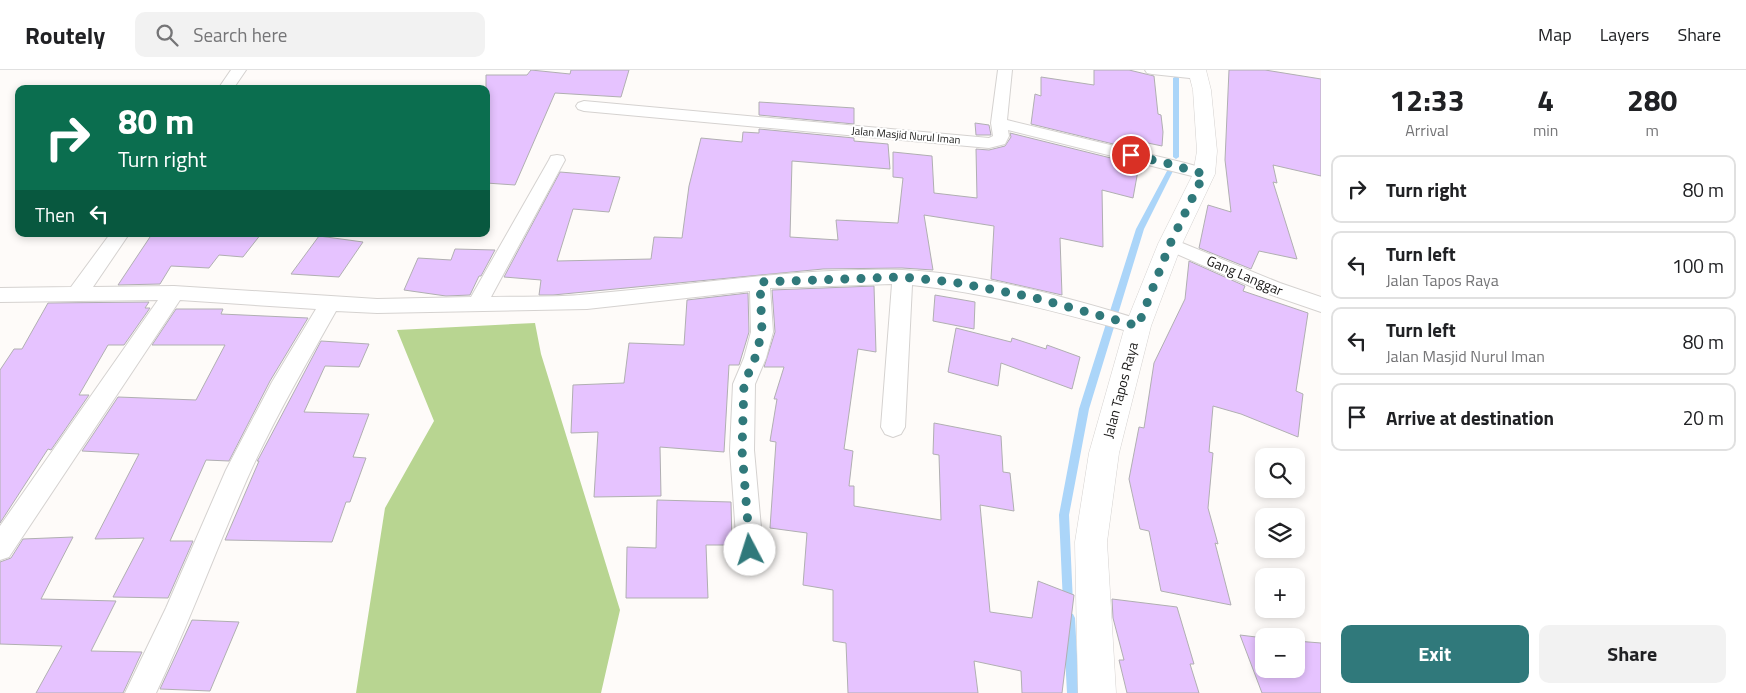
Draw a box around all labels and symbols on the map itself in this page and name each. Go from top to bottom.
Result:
street label: Jalan Masjid Nurul Iman [851,122,961,148]
pin [1110,134,1152,176]
street label: Gang Langgar [1204,250,1286,301]
street label: Jalan Tapos Raya [1097,340,1143,440]
position arrow [723,523,775,575]

